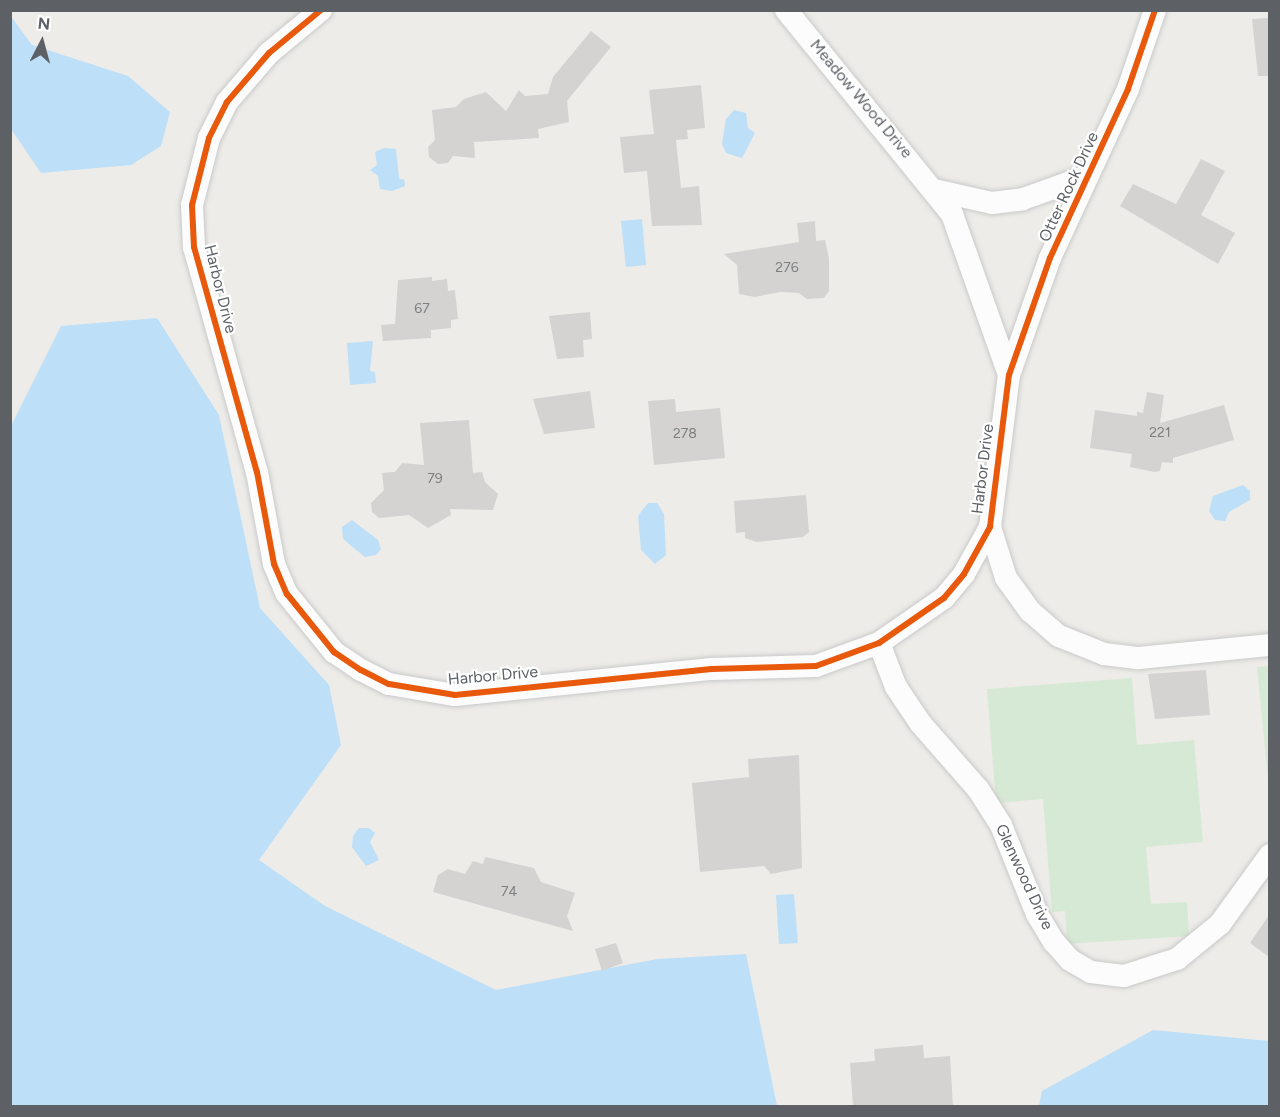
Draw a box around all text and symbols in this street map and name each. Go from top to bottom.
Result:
north arrow [12,12,72,72]
text: N [37,14,51,34]
street label: Meadow Wood Drive [806,36,916,162]
street label: Otter Rock Drive [1035,129,1103,245]
street label: Harbor Drive [200,243,240,335]
house number: 276 [775,260,799,276]
house number: 67 [414,301,430,317]
street label: Harbor Drive [968,423,998,515]
house number: 221 [1149,425,1171,441]
house number: 278 [673,426,697,442]
house number: 79 [427,471,443,487]
street label: Harbor Drive [447,662,539,690]
street label: Glenwood Drive [991,821,1057,933]
house number: 74 [501,884,517,900]

